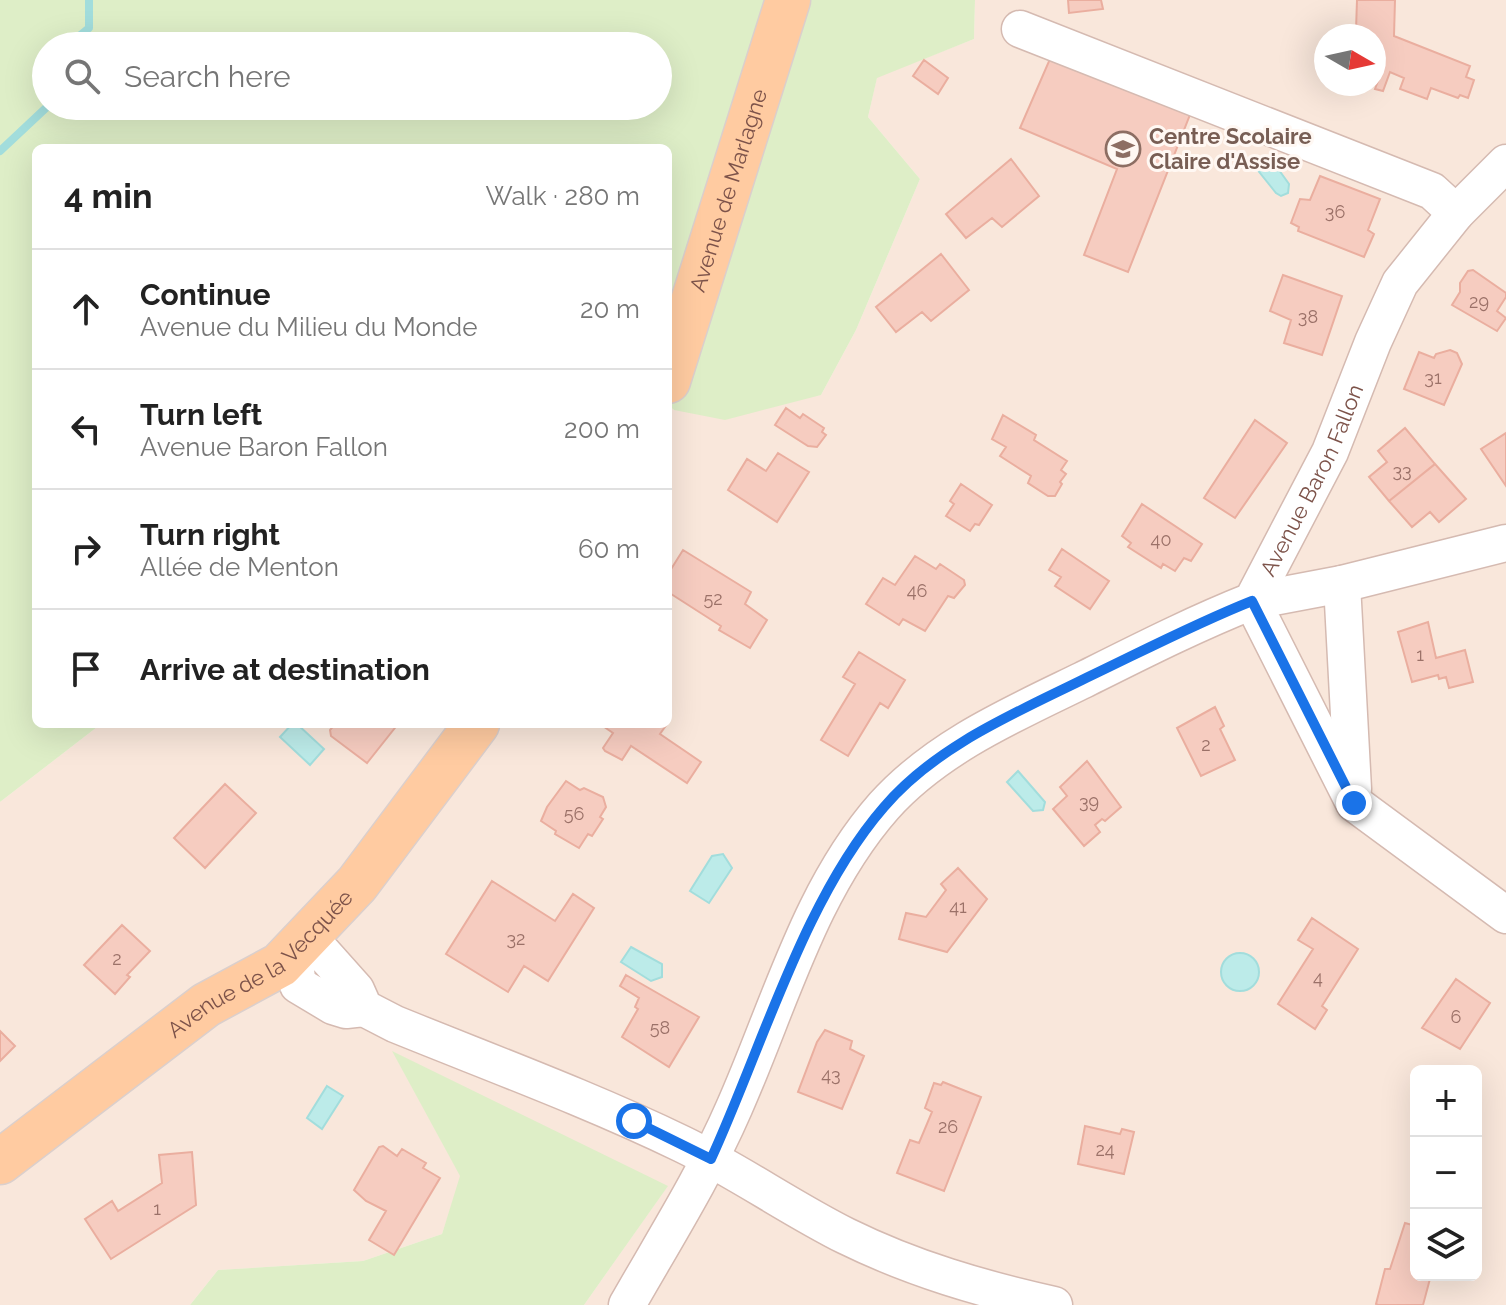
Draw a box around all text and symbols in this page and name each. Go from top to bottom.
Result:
north arrow [1314,24,1386,96]
search box [32,32,672,120]
icon: search [60,54,104,98]
text: Search here [124,59,291,94]
street label: Avenue de Marlagne [684,85,772,295]
place label: Centre Scolaire Claire d'Assise [1149,123,1312,174]
school or university icon: Centre Scolaire Claire d'Assise [1104,130,1142,168]
text: 4 min [64,176,152,216]
text: Walk · 280 m [486,181,640,211]
house number: 36 [1325,201,1345,222]
text: Continue [140,277,271,312]
icon: ahead [64,287,108,331]
house number: 29 [1469,291,1489,312]
text: 20 m [580,294,640,324]
house number: 38 [1298,306,1318,327]
text: Avenue du Milieu du Monde [140,312,478,342]
house number: 31 [1424,367,1442,388]
street label: Avenue Baron Fallon [1254,380,1368,580]
text: Turn left [140,397,262,432]
icon: left [64,407,108,451]
text: 200 m [564,414,640,444]
text: Avenue Baron Fallon [140,432,388,462]
house number: 33 [1392,460,1412,481]
text: Turn right [140,517,280,552]
icon: right [64,527,108,571]
house number: 40 [1151,529,1171,550]
text: 60 m [578,534,640,564]
text: Allée de Menton [140,552,339,582]
house number: 46 [907,580,927,601]
house number: 52 [703,588,723,609]
house number: 1 [1416,644,1424,665]
icon: arrive [64,647,108,691]
text: Arrive at destination [140,652,430,687]
house number: 2 [1201,734,1211,755]
route end [1336,785,1372,821]
house number: 39 [1079,791,1099,812]
house number: 56 [564,803,584,824]
street label: Avenue de la Vecquée [162,884,358,1043]
house number: 41 [949,896,967,917]
house number: 32 [507,928,526,949]
house number: 2 [112,948,122,969]
house number: 4 [1313,967,1323,988]
house number: 6 [1451,1006,1462,1027]
house number: 58 [650,1017,670,1038]
house number: 43 [821,1064,841,1085]
map controls [1410,1065,1482,1281]
button: + [1410,1065,1482,1137]
route start [616,1103,652,1139]
house number: 26 [938,1116,958,1137]
button: − [1410,1137,1482,1209]
house number: 24 [1095,1139,1115,1160]
house number: 1 [153,1198,161,1219]
button: layers [1410,1209,1482,1281]

